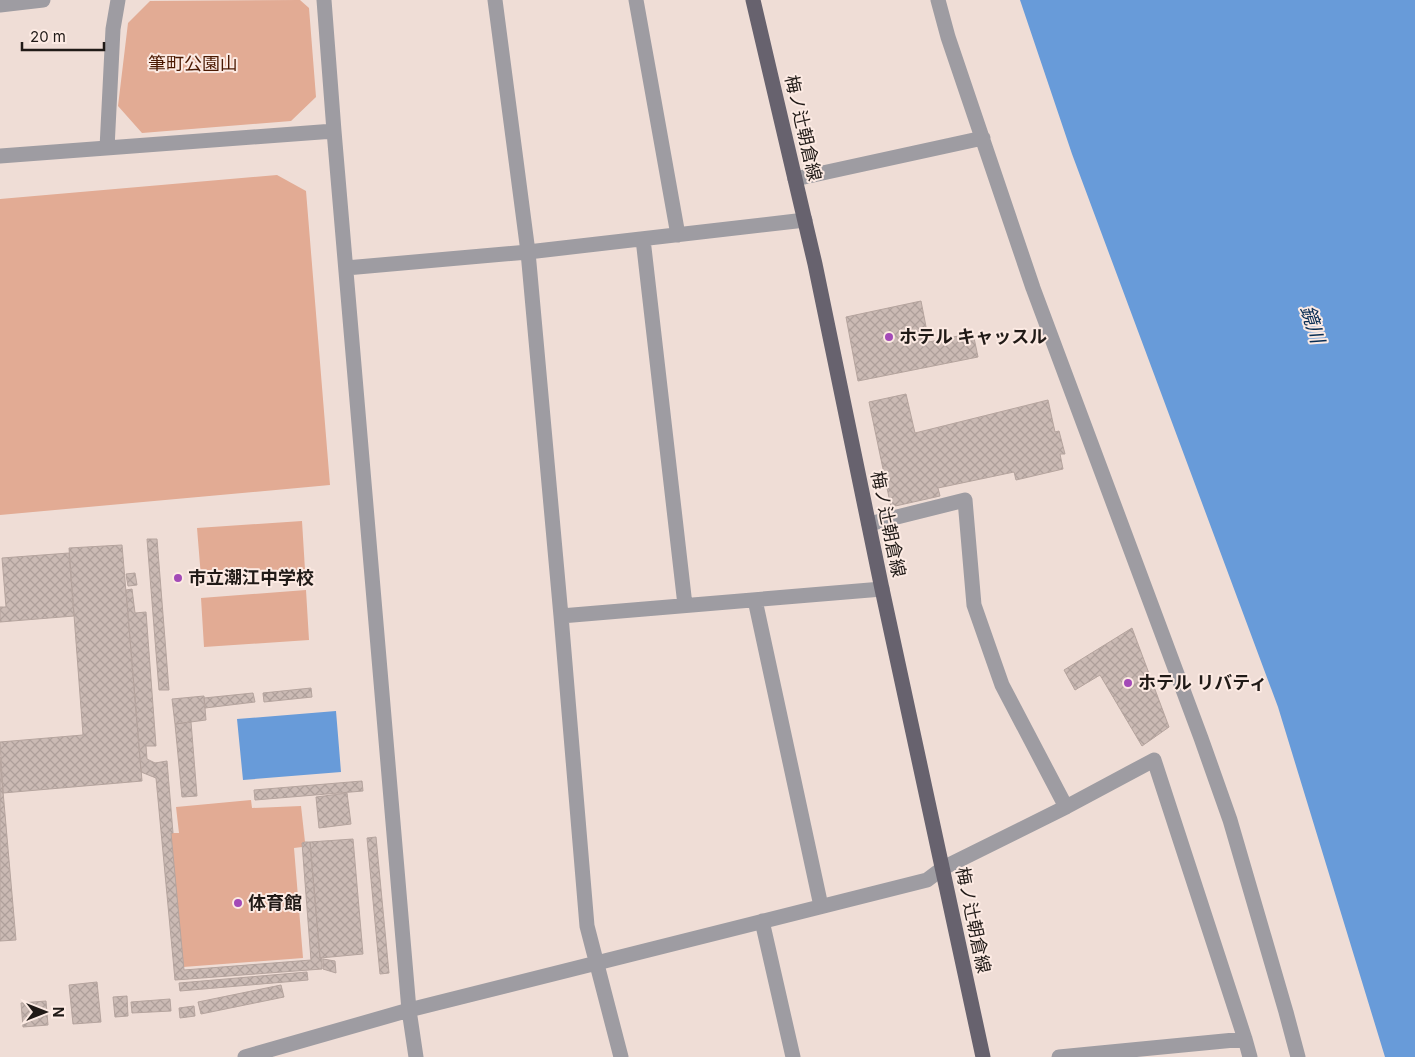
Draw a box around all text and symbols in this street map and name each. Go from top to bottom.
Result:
scale bar [22,20,105,52]
text: 20 m [30,27,66,46]
park label: 筆町公園山 [148,53,238,74]
street label: 梅ノ辻朝倉線 [781,73,826,183]
water label: 鏡川 [1296,303,1330,348]
place label: ホテル キャッスル [899,326,1047,347]
marker: ホテル キャッスル [883,331,895,343]
street label: 梅ノ辻朝倉線 [867,469,910,579]
place label: 市立潮江中学校 [188,567,314,588]
marker: 市立潮江中学校 [172,572,184,584]
place label: ホテル リバティ [1138,672,1267,693]
marker: ホテル リバティ [1122,677,1134,689]
street label: 梅ノ辻朝倉線 [952,865,995,975]
place label: 体育館 [248,892,302,913]
marker: 体育館 [232,897,244,909]
north arrow [20,987,70,1037]
text: N [50,1007,67,1017]

